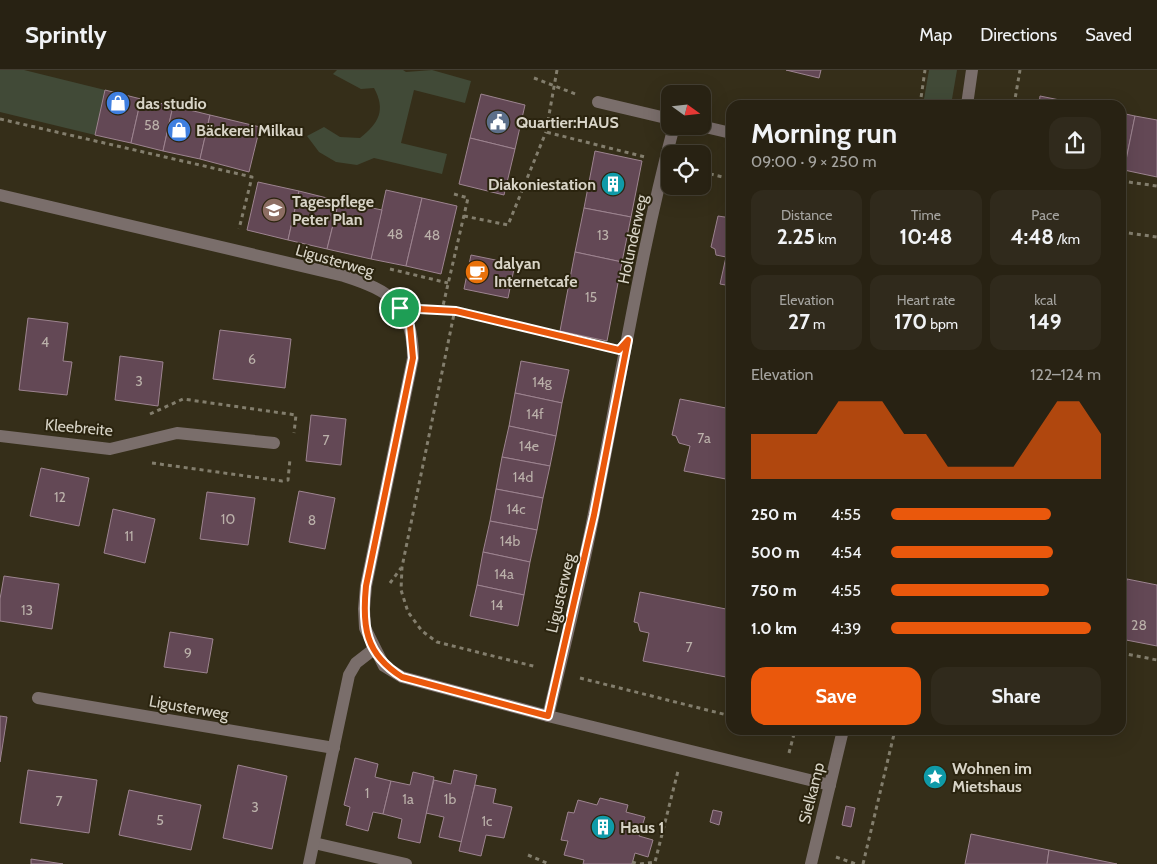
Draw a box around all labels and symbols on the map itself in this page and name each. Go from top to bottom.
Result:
north arrow [661,85,711,135]
shop icon: das studio [105,90,131,116]
place label: das studio [136,94,207,113]
public building icon: Quartier:HAUS [485,109,511,135]
place label: Quartier:HAUS [516,113,619,132]
house number: 58 [144,116,160,134]
shop icon: Bäckerei Milkau [166,117,192,143]
place label: Bäckerei Milkau [196,121,303,140]
building icon: Diakoniestation [600,171,626,197]
place label: Diakoniestation [488,175,596,194]
place label: Tagespflege Peter Plan [292,192,374,229]
street label: Holunderweg [614,192,651,285]
school or university icon: Tagespflege Peter Plan [261,197,287,223]
house number: 48 [387,225,403,243]
house number: 48 [424,226,440,244]
house number: 13 [597,226,609,244]
street label: Ligusterweg [293,240,377,281]
place label: dalyan Internetcafe [494,254,577,291]
cafe icon: dalyan Internetcafe [464,259,490,285]
pin [379,287,421,329]
house number: 15 [585,288,597,306]
house number: 4 [41,333,49,351]
house number: 6 [248,350,256,368]
house number: 3 [135,372,143,390]
house number: 14g [532,373,553,391]
house number: 14f [526,405,544,423]
street label: Kleebreite [44,415,114,440]
house number: 7a [697,429,711,447]
house number: 7 [322,431,330,449]
house number: 14e [519,437,539,455]
house number: 14d [513,468,533,486]
house number: 12 [54,488,66,506]
house number: 14c [506,500,526,518]
house number: 10 [221,510,235,528]
house number: 8 [308,511,316,529]
house number: 11 [124,527,134,545]
house number: 14b [500,532,520,550]
street label: Ligusterweg [542,551,579,635]
house number: 14a [494,565,514,583]
house number: 14 [491,596,503,614]
house number: 13 [21,601,33,619]
house number: 28 [1131,616,1147,634]
house number: 7 [685,638,693,656]
house number: 9 [184,644,192,662]
street label: Ligusterweg [148,691,231,724]
place label: Wohnen im Mietshaus [952,759,1032,796]
street label: Sielkamp [795,761,828,826]
place icon: Wohnen im Mietshaus [922,764,948,790]
house number: 1 [365,784,369,802]
house number: 1a [402,790,414,808]
house number: 1b [444,790,456,808]
house number: 7 [55,792,63,810]
house number: 3 [251,798,259,816]
house number: 5 [156,811,164,829]
house number: 1c [482,812,492,830]
building icon: Haus 1 [590,814,616,840]
place label: Haus 1 [620,818,665,837]

